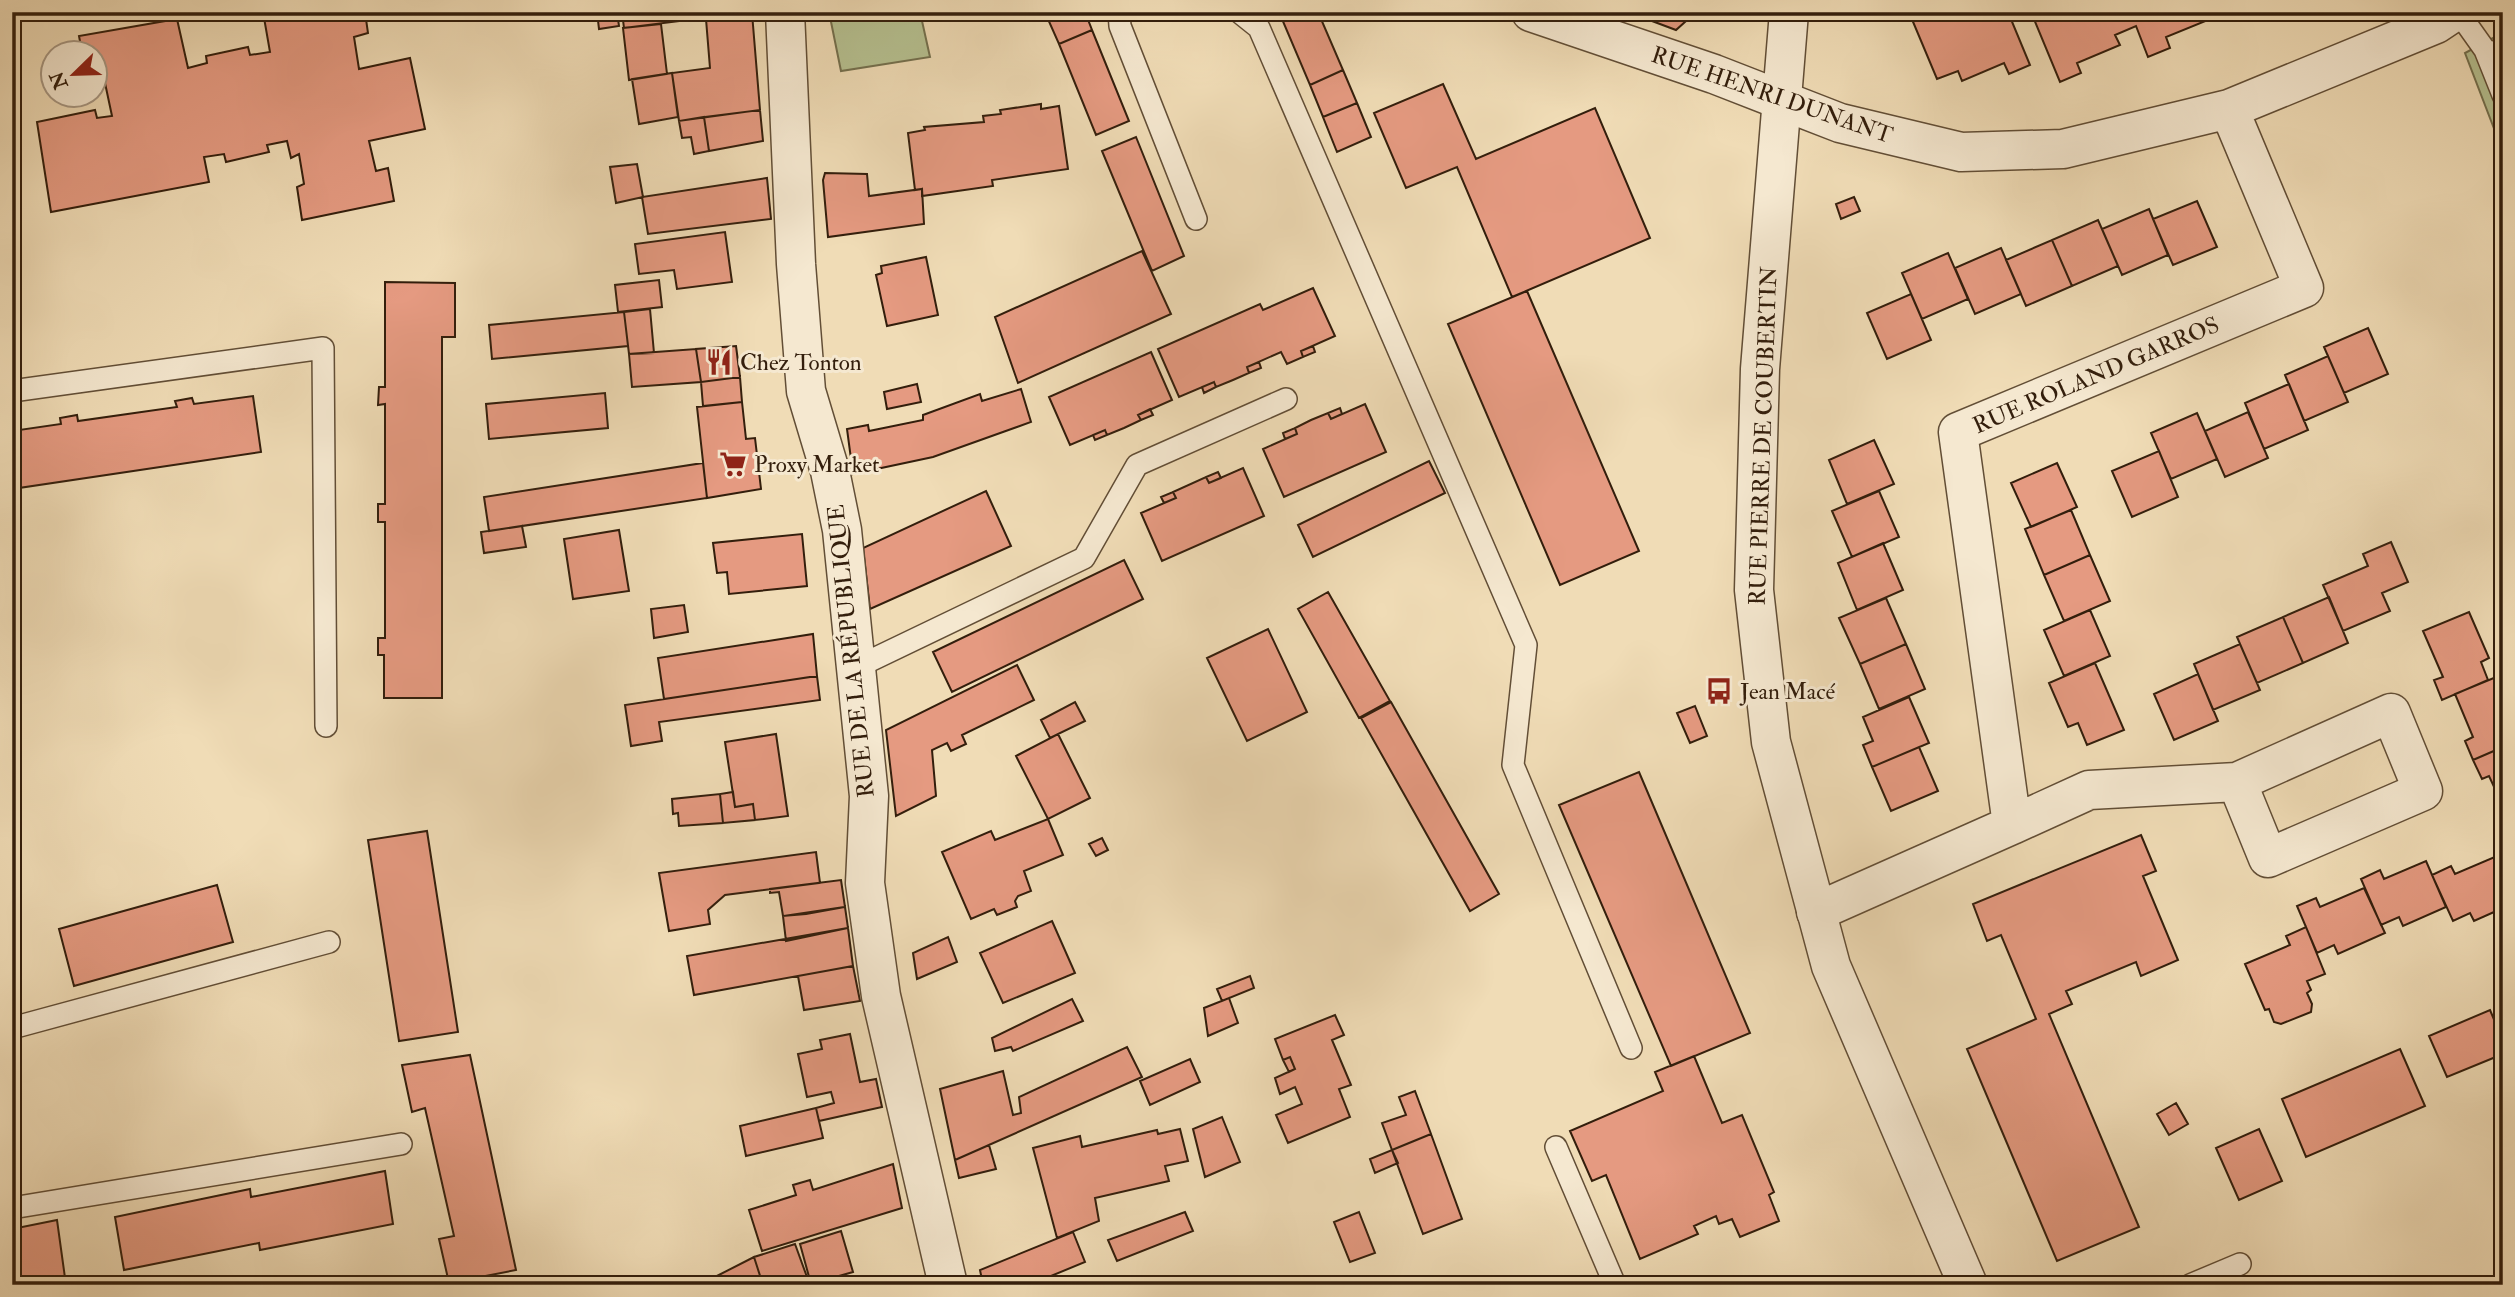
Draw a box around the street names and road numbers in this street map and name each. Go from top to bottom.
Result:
street label: RUE HENRI DUNANT [1647,40,1897,150]
street label: RUE PIERRE DE COUBERTIN [1743,266,1783,606]
street label: RUE ROLAND GARROS [1968,310,2224,440]
street label: RUE DE LA RÉPUBLIQUE [821,503,881,799]

